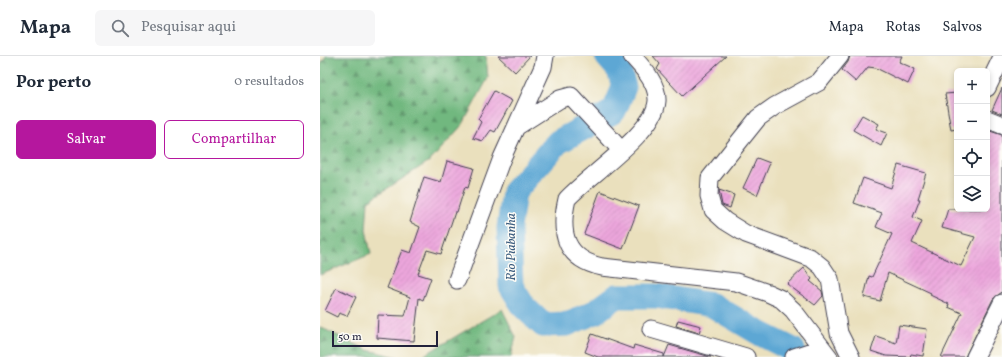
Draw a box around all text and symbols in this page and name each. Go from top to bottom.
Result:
search box [95,10,375,46]
text: Mapa [20,15,71,41]
icon: search [109,17,131,39]
text: Pesquisar aqui [141,17,236,38]
text: Mapa [829,18,864,37]
text: Rotas [886,18,920,37]
text: Salvos [942,18,982,37]
map controls [954,68,990,212]
button: + [954,68,990,104]
text: Por perto [16,71,91,94]
text: 0 resultados [234,73,304,91]
button: − [954,104,990,140]
button: Salvar [16,120,156,159]
button: Compartilhar [164,120,304,159]
button: locate [954,140,990,176]
button: layers [954,176,990,212]
water label: Rio Piabanha [503,213,521,281]
scale bar [332,329,438,348]
text: 50 m [338,330,362,345]

